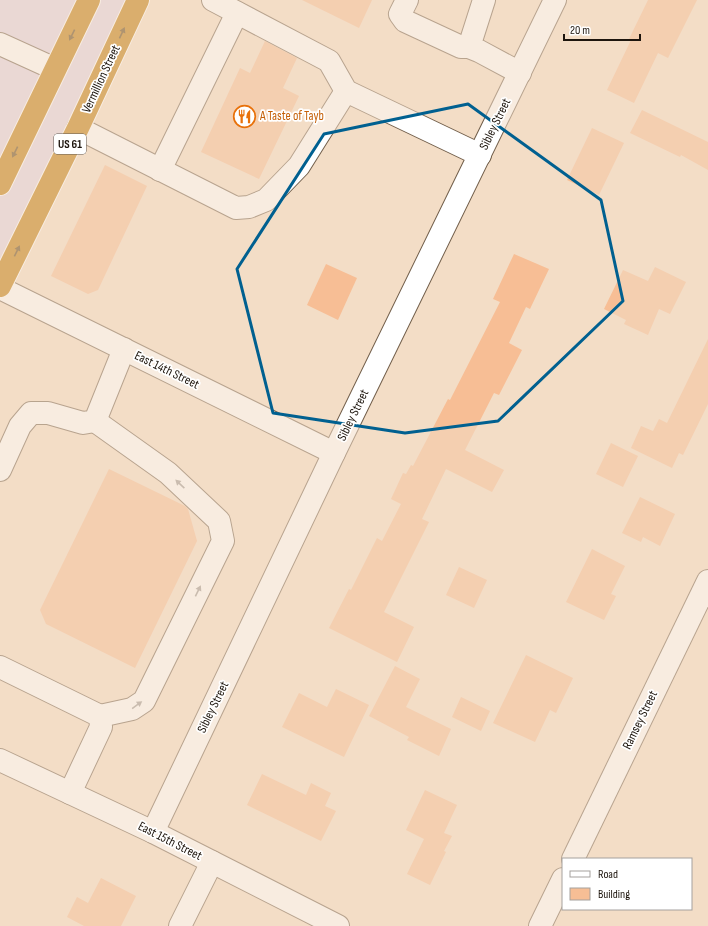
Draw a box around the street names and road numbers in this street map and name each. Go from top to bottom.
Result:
street label: Vermillion Street [78,42,124,116]
street label: Sibley Street [476,96,514,152]
road number: US 61 [54,134,86,154]
street label: East 14th Street [132,347,202,393]
street label: Sibley Street [334,387,372,443]
street label: Sibley Street [194,679,232,735]
street label: Ramsey Street [619,688,661,752]
street label: East 15th Street [135,818,205,864]

